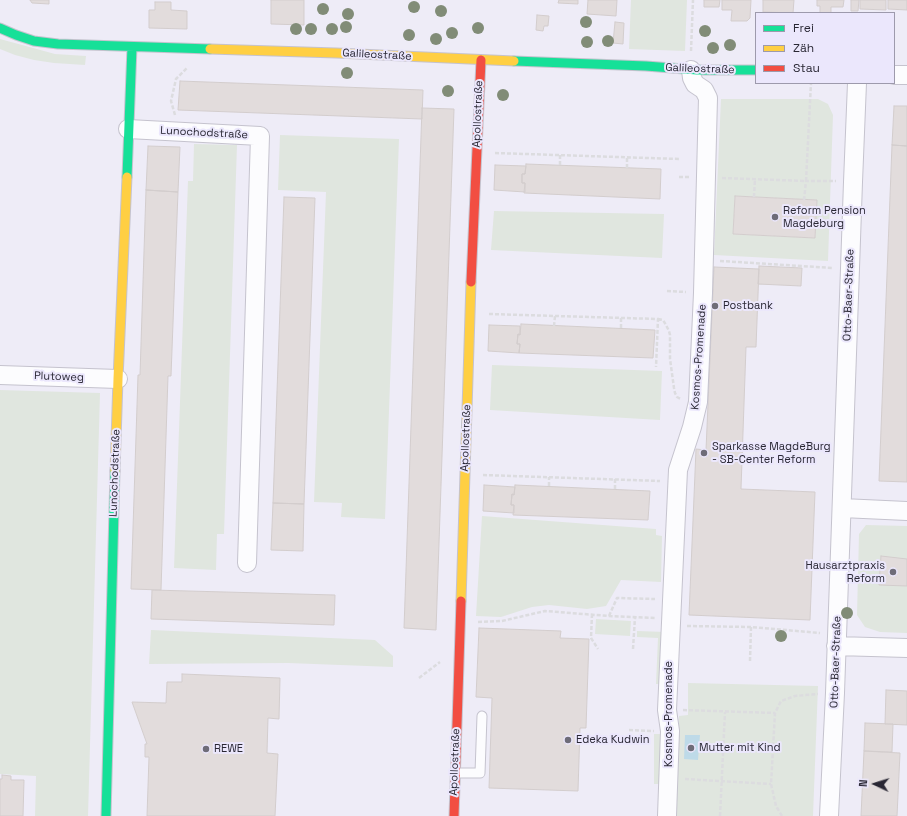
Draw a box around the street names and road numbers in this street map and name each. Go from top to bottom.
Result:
street label: Galileostraße [342,47,412,63]
street label: Galileostraße [665,61,735,77]
street label: Apollostraße [470,80,486,148]
street label: Lunochodstraße [160,124,248,142]
street label: Otto-Baer-Straße [841,249,857,341]
street label: Kosmos-Promenade [689,304,709,410]
street label: Plutoweg [34,370,84,384]
street label: Apollostraße [458,404,474,472]
street label: Lunochodstraße [107,429,123,517]
street label: Otto-Baer-Straße [828,616,844,708]
street label: Kosmos-Promenade [662,661,676,767]
street label: Apollostraße [447,728,463,796]

